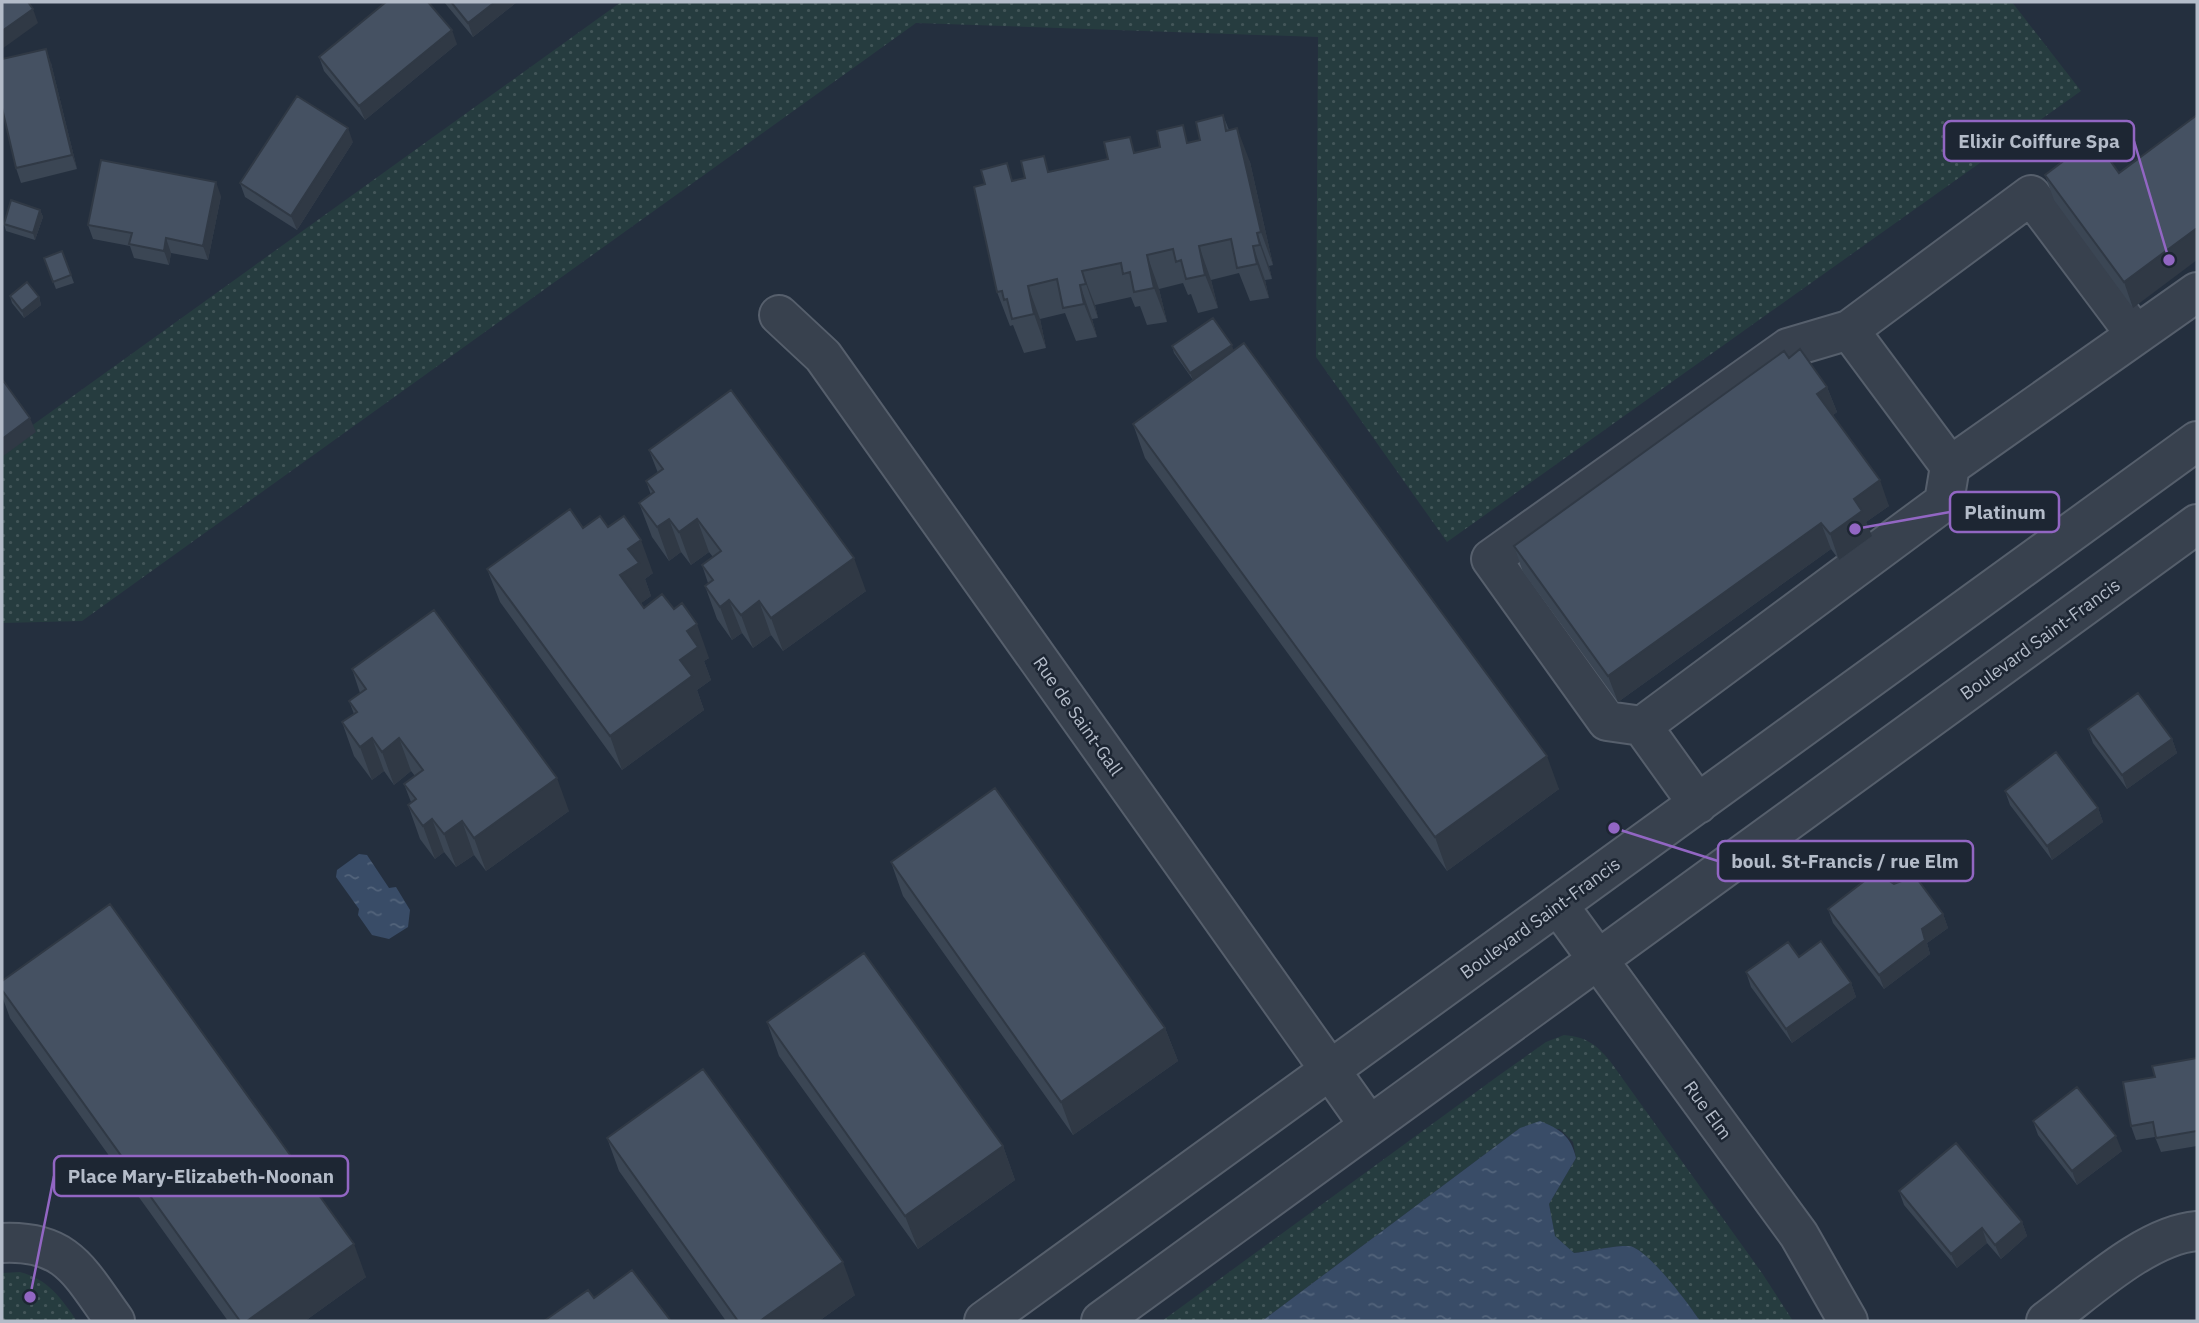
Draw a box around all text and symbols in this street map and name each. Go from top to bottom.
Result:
callout: Elixir Coiffure Spa [1944,121,2134,161]
text: Elixir Coiffure Spa [1958,129,2120,153]
callout: Platinum [1950,492,2059,532]
text: Platinum [1964,500,2046,524]
street label: Boulevard Saint-Francis [1955,573,2125,705]
street label: Rue de Saint-Gall [1028,652,1128,780]
callout: boul. St-Francis / rue Elm [1718,841,1973,881]
text: boul. St-Francis / rue Elm [1731,849,1959,873]
street label: Boulevard Saint-Francis [1455,852,1625,984]
street label: Rue Elm [1679,1076,1737,1144]
callout: Place Mary-Elizabeth-Noonan [54,1156,348,1196]
text: Place Mary-Elizabeth-Noonan [68,1164,334,1188]

